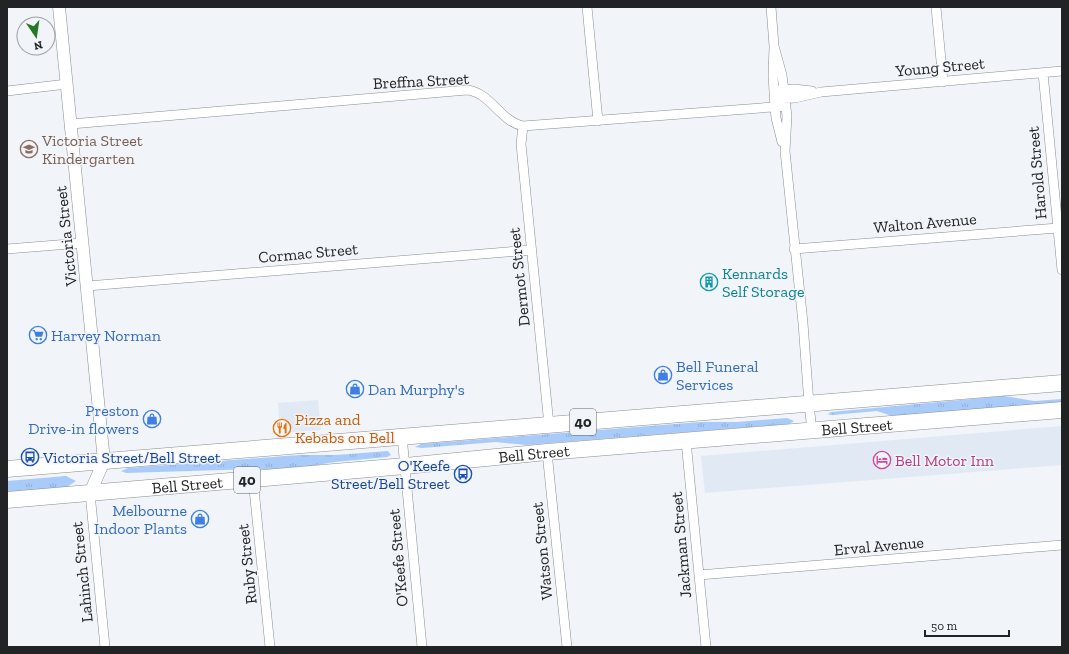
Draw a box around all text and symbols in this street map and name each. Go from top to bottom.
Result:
north arrow [16,16,56,56]
text: N [32,38,44,53]
street label: Young Street [894,54,985,80]
street label: Breffna Street [372,69,470,93]
street label: Harold Street [1023,126,1051,220]
place label: Victoria Street Kindergarten [41,131,143,168]
school or university icon: Victoria Street Kindergarten [19,139,39,159]
street label: Victoria Street [51,185,81,288]
street label: Walton Avenue [873,209,977,237]
street label: Dermot Street [504,227,534,327]
street label: Cormac Street [257,239,359,267]
place label: Kennards Self Storage [722,264,804,301]
building icon: Kennards Self Storage [699,272,719,292]
supermarket icon: Harvey Norman [28,325,48,345]
place label: Harvey Norman [51,326,162,345]
place label: Bell Funeral Services [676,357,759,394]
shop icon: Bell Funeral Services [653,365,673,385]
shop icon: Dan Murphy's [345,379,365,399]
place label: Dan Murphy's [368,380,465,399]
place label: Preston Drive-in flowers [28,401,140,438]
shop icon: Preston Drive-in flowers [142,409,162,429]
road number: 40 [570,409,596,435]
place label: Pizza and Kebabs on Bell [295,410,395,447]
street label: Bell Street [820,414,893,439]
restaurant icon: Pizza and Kebabs on Bell [272,418,292,438]
street label: Bell Street [497,441,570,466]
bus stop icon: Victoria Street/Bell Street [20,447,40,467]
place label: Victoria Street/Bell Street [42,448,221,467]
hotel icon: Bell Motor Inn [872,450,892,470]
place label: Bell Motor Inn [895,451,995,470]
place label: O'Keefe Street/Bell Street [331,456,450,493]
bus stop icon: O'Keefe Street/Bell Street [453,464,473,484]
road number: 40 [234,467,260,493]
street label: Bell Street [151,472,224,497]
street label: Jackman Street [667,491,695,599]
place label: Melbourne Indoor Plants [94,501,187,538]
street label: Watson Street [527,501,557,601]
street label: O'Keefe Street [384,508,412,608]
shop icon: Melbourne Indoor Plants [190,509,210,529]
street label: Lahinch Street [67,521,97,623]
street label: Ruby Street [233,523,261,605]
street label: Erval Avenue [833,533,925,559]
scale bar [925,612,1009,638]
text: 50 m [931,619,958,633]

